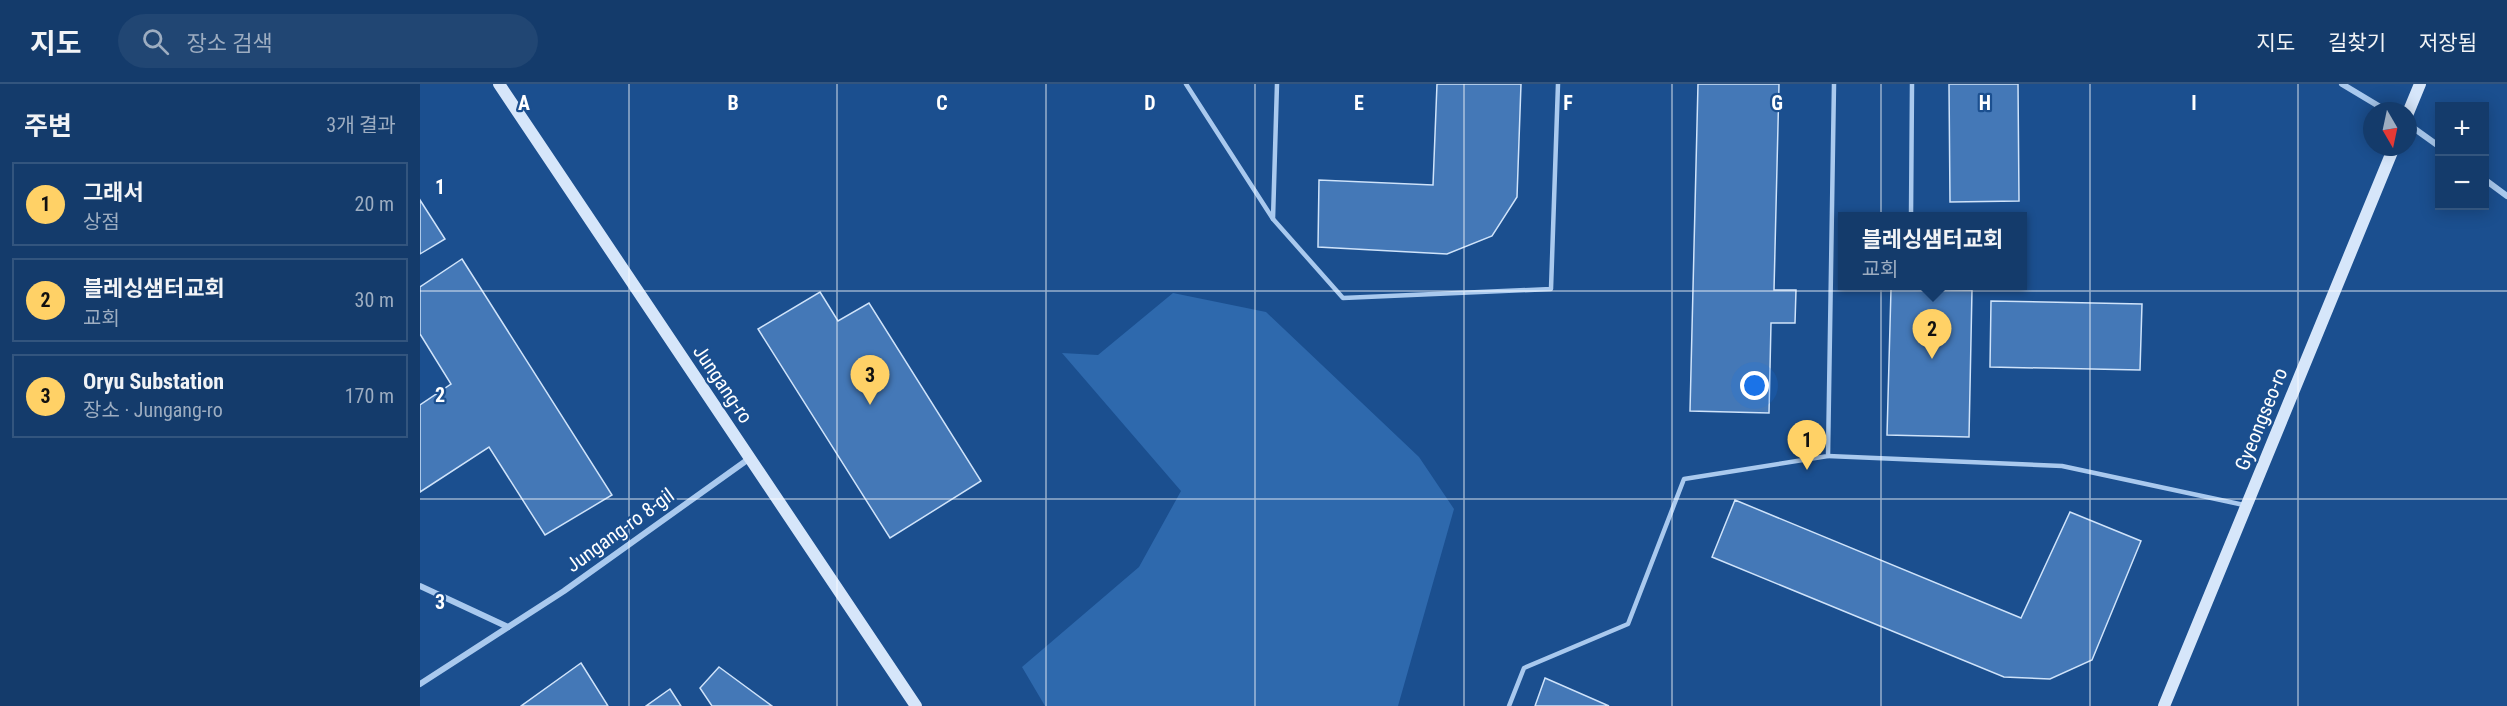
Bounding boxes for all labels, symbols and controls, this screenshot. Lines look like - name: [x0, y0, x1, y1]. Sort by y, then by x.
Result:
- search box: [118, 14, 538, 68]
- icon: search: [139, 25, 172, 58]
- text: 지도: [30, 27, 82, 60]
- text: 장소 검색: [187, 31, 273, 56]
- text: 지도: [2256, 31, 2295, 55]
- text: 길찾기: [2328, 31, 2386, 55]
- text: 저장됨: [2419, 31, 2477, 55]
- text: A: [518, 91, 530, 115]
- text: B: [727, 91, 739, 115]
- text: C: [936, 91, 948, 115]
- text: D: [1144, 91, 1156, 115]
- text: E: [1354, 91, 1364, 115]
- text: F: [1563, 91, 1573, 115]
- text: G: [1771, 91, 1783, 115]
- text: H: [1979, 91, 1991, 115]
- text: I: [2191, 91, 2197, 115]
- north arrow: [2363, 102, 2417, 156]
- map controls: [2435, 102, 2489, 210]
- button: +: [2435, 102, 2489, 156]
- text: 주변: [24, 111, 72, 141]
- text: 3개 결과: [326, 113, 396, 137]
- button: −: [2435, 156, 2489, 210]
- text: 1: [435, 175, 445, 199]
- text: 그래서: [83, 180, 144, 205]
- text: 1: [40, 192, 51, 216]
- text: 20 m: [355, 192, 394, 216]
- text: 상점: [83, 210, 120, 234]
- popup: [1838, 212, 2027, 290]
- text: 블레싱샘터교회: [1862, 227, 2003, 252]
- text: 교회: [1862, 257, 1898, 281]
- text: 블레싱샘터교회: [83, 276, 225, 301]
- text: 2: [40, 288, 51, 312]
- text: 30 m: [355, 288, 394, 312]
- text: 교회: [83, 306, 120, 330]
- pin: 2: [1912, 310, 1952, 359]
- street label: Jungang-ro: [688, 340, 758, 428]
- pin: 3: [850, 356, 890, 405]
- street label: Gyeongseo-ro: [2230, 364, 2292, 474]
- text: Oryu Substation: [83, 369, 224, 394]
- your location: [1740, 371, 1769, 400]
- text: 2: [435, 383, 445, 407]
- text: 3: [40, 384, 51, 408]
- text: 170 m: [345, 384, 394, 408]
- text: 장소 · Jungang-ro: [83, 398, 223, 422]
- pin: 1: [1788, 420, 1826, 470]
- street label: Jungang-ro 8-gil: [561, 483, 679, 577]
- text: 3: [435, 590, 445, 614]

